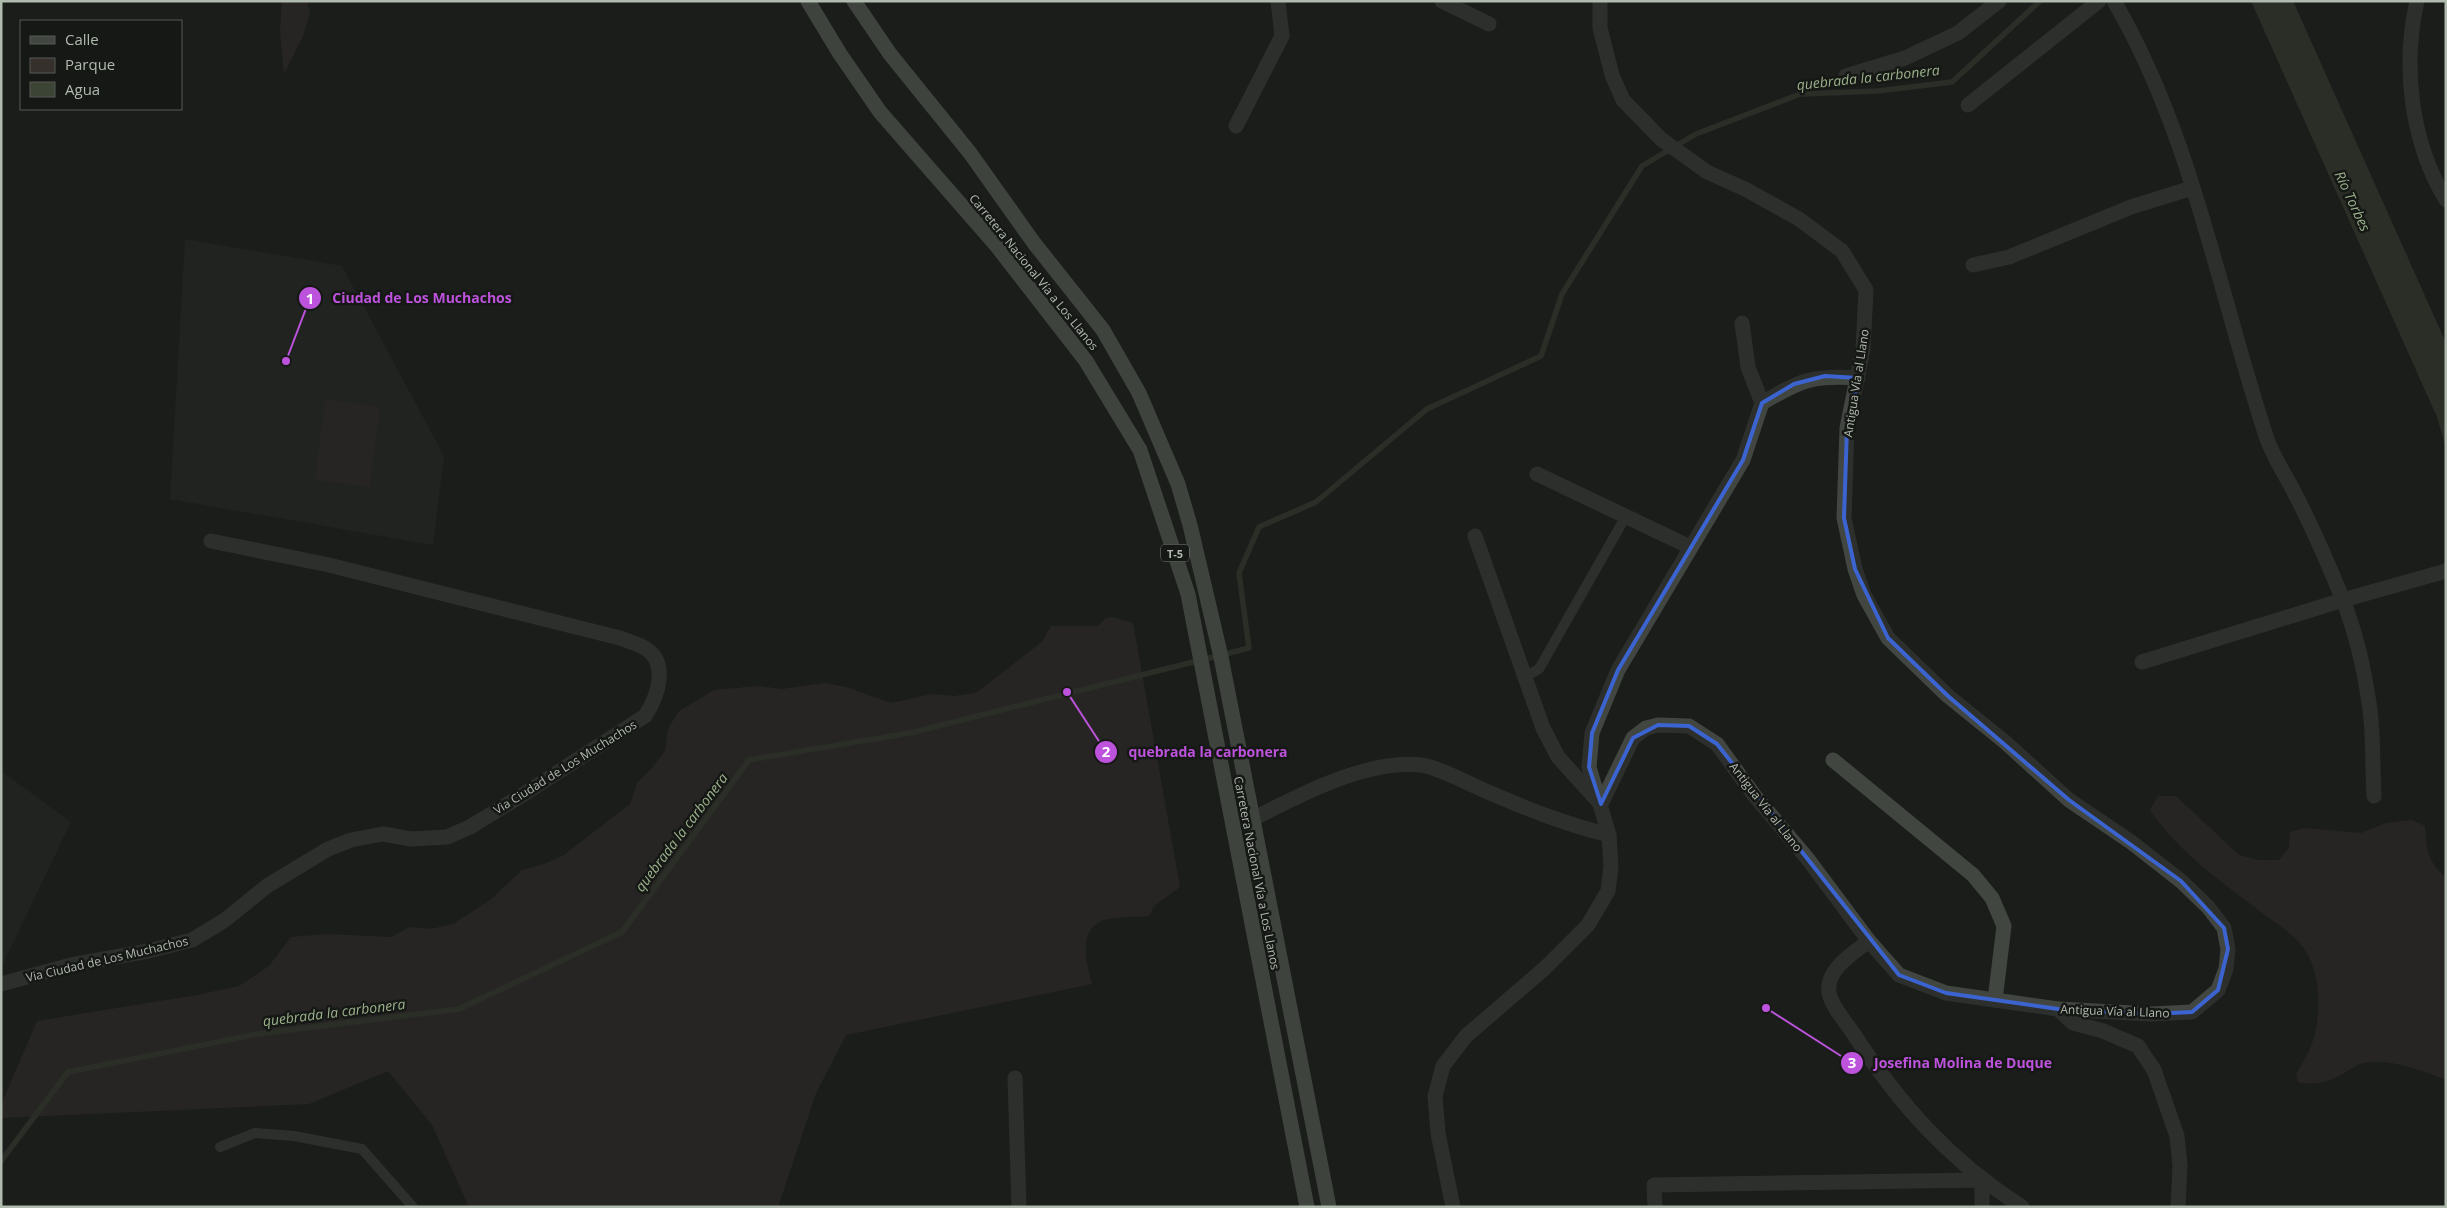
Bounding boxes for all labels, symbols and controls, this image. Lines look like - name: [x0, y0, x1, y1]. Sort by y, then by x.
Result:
- legend: [20, 20, 182, 110]
- text: Calle: [65, 29, 99, 49]
- text: Parque: [65, 54, 115, 74]
- water label: quebrada la carbonera: [1796, 60, 1940, 94]
- text: Agua: [65, 79, 100, 99]
- water label: Río Torbes: [2331, 168, 2375, 234]
- street label: Carretera Nacional Vía a Los Llanos: [966, 190, 1103, 354]
- callout: Ciudad de Los Muchachos: [298, 284, 522, 313]
- text: 1: [306, 288, 314, 308]
- text: Ciudad de Los Muchachos: [332, 288, 512, 307]
- street label: Antigua Vía al Llano: [1839, 328, 1873, 438]
- road number: T-5: [1161, 544, 1189, 562]
- street label: Via Ciudad de Los Muchachos: [490, 716, 640, 818]
- callout: quebrada la carbonera: [1094, 738, 1298, 767]
- text: 2: [1102, 741, 1111, 761]
- text: quebrada la carbonera: [1128, 742, 1288, 761]
- street label: Antigua Vía al Llano: [1726, 759, 1806, 855]
- water label: quebrada la carbonera: [630, 769, 732, 895]
- street label: Carretera Nacional Vía a Los Llanos: [1230, 775, 1284, 971]
- street label: Via Ciudad de Los Muchachos: [24, 932, 190, 986]
- water label: quebrada la carbonera: [262, 994, 407, 1030]
- street label: Antigua Vía al Llano: [2060, 1001, 2170, 1021]
- callout: Josefina Molina de Duque: [1839, 1048, 2062, 1077]
- text: 3: [1848, 1052, 1856, 1072]
- text: Josefina Molina de Duque: [1872, 1053, 2052, 1072]

